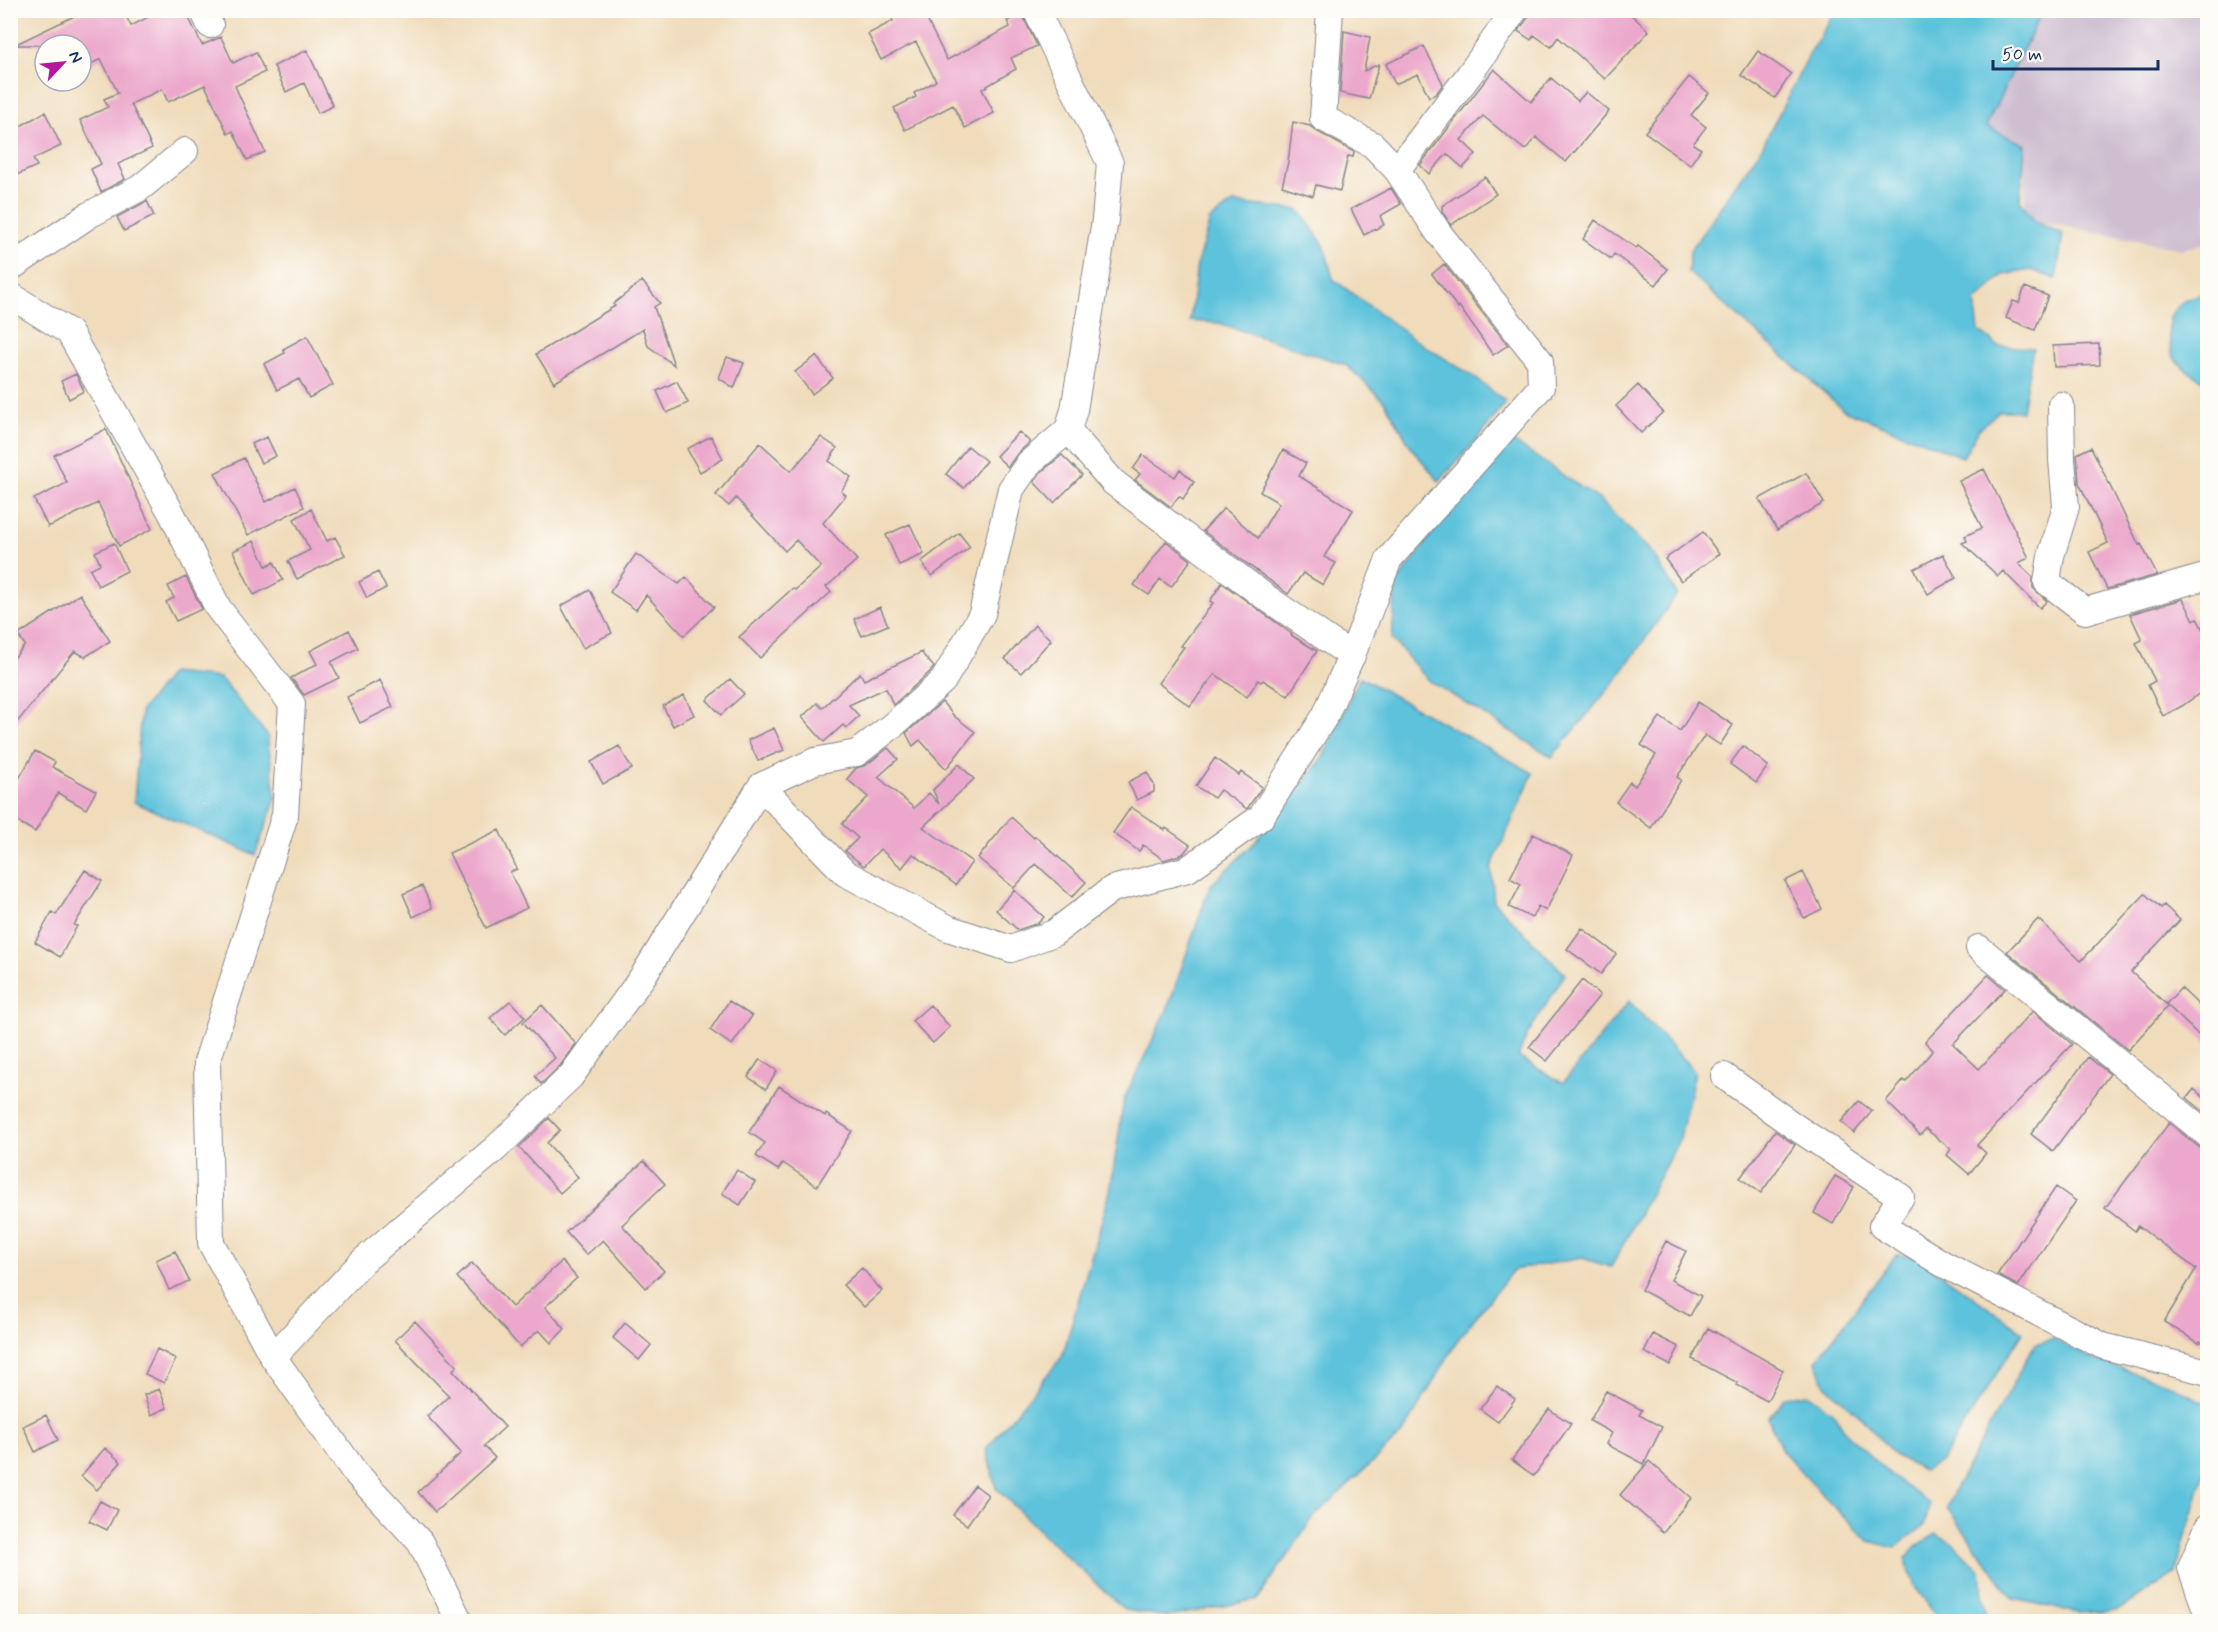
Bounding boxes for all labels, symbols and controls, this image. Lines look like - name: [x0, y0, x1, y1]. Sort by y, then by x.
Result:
- north arrow: [33, 33, 93, 93]
- scale bar: [1993, 33, 2158, 71]
- text: 50 m: [2002, 43, 2042, 67]
- text: N: [63, 48, 87, 66]

